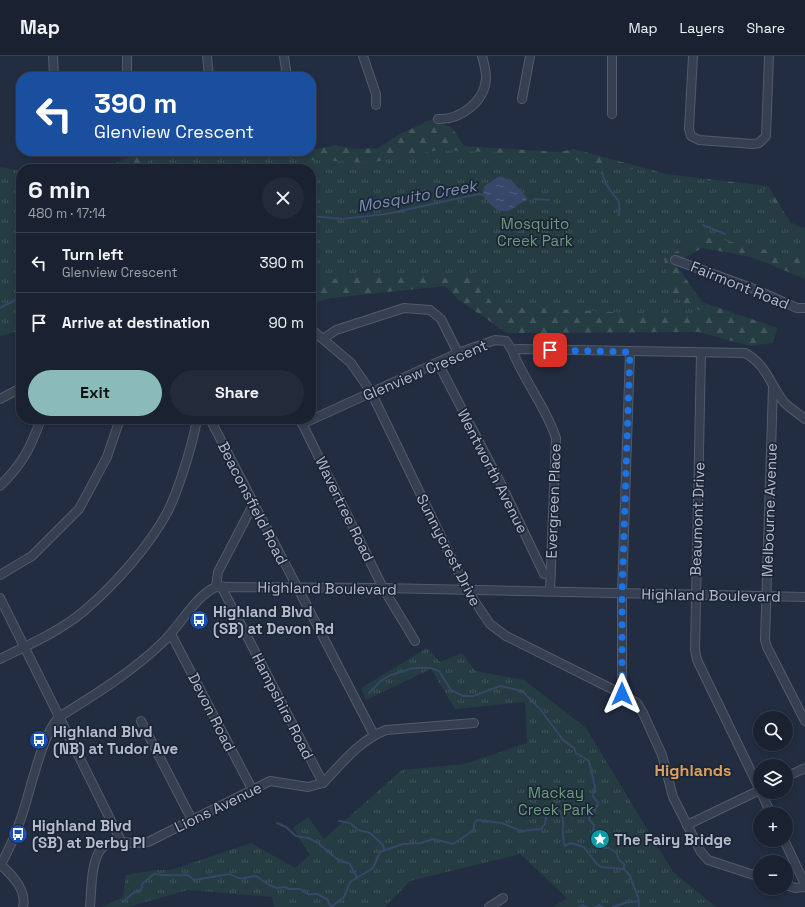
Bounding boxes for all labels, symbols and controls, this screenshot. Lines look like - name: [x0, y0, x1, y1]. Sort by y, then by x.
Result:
- text: Map: [20, 15, 60, 40]
- text: Map: [628, 19, 658, 37]
- text: Layers: [680, 19, 724, 37]
- text: Share: [746, 19, 785, 37]
- text: 390 m: [94, 85, 178, 121]
- icon: left: [28, 88, 80, 140]
- text: Glenview Crescent: [94, 120, 254, 143]
- text: 6 min: [28, 174, 91, 205]
- water label: Mosquito Creek: [356, 175, 481, 217]
- button: close: [262, 177, 304, 219]
- text: 480 m · 17:14: [28, 205, 106, 222]
- park label: Mosquito Creek Park: [497, 214, 573, 250]
- text: Turn left: [62, 245, 124, 264]
- icon: left: [28, 252, 50, 274]
- text: 390 m: [259, 253, 304, 272]
- street label: Fairmont Road: [688, 257, 792, 313]
- text: Glenview Crescent: [62, 264, 178, 281]
- icon: arrive: [28, 312, 50, 334]
- text: Arrive at destination: [62, 313, 210, 332]
- text: 90 m: [268, 313, 304, 332]
- pin: [533, 333, 567, 367]
- street label: Glenview Crescent: [360, 335, 490, 405]
- icon: arrive: [539, 339, 561, 361]
- button: Exit: [28, 370, 162, 416]
- button: Share: [170, 370, 304, 416]
- street label: Wentworth Avenue: [453, 406, 533, 537]
- street label: Beaconsfield Road: [214, 438, 292, 568]
- street label: Evergreen Place: [541, 443, 565, 559]
- street label: Melbourne Avenue: [757, 443, 781, 577]
- street label: Wavertree Road: [311, 453, 379, 565]
- street label: Beaumont Drive: [686, 461, 708, 576]
- street label: Sunnycrest Drive: [413, 491, 486, 609]
- street label: Highland Boulevard: [257, 577, 397, 599]
- street label: Highland Boulevard: [641, 584, 781, 606]
- place label: Highland Blvd (SB) at Devon Rd: [213, 602, 334, 638]
- bus stop icon: Highland Blvd (SB) at Devon Rd: [188, 609, 210, 631]
- street label: Hampshire Road: [248, 650, 318, 762]
- street label: Devon Road: [184, 670, 240, 754]
- position arrow: [601, 673, 643, 715]
- map controls: [753, 711, 793, 895]
- button: search: [753, 711, 793, 751]
- place label: Highland Blvd (NB) at Tudor Ave: [53, 722, 179, 758]
- bus stop icon: Highland Blvd (NB) at Tudor Ave: [28, 729, 50, 751]
- button: layers: [753, 759, 793, 799]
- district label: Highlands: [655, 760, 731, 781]
- street label: Lions Avenue: [171, 778, 265, 836]
- park label: Mackay Creek Park: [518, 783, 594, 819]
- button: +: [753, 807, 793, 847]
- place label: Highland Blvd (SB) at Derby Pl: [32, 816, 146, 852]
- bus stop icon: Highland Blvd (SB) at Derby Pl: [7, 823, 29, 845]
- place icon: The Fairy Bridge: [589, 828, 611, 850]
- place label: The Fairy Bridge: [614, 830, 732, 849]
- button: −: [753, 855, 793, 895]

